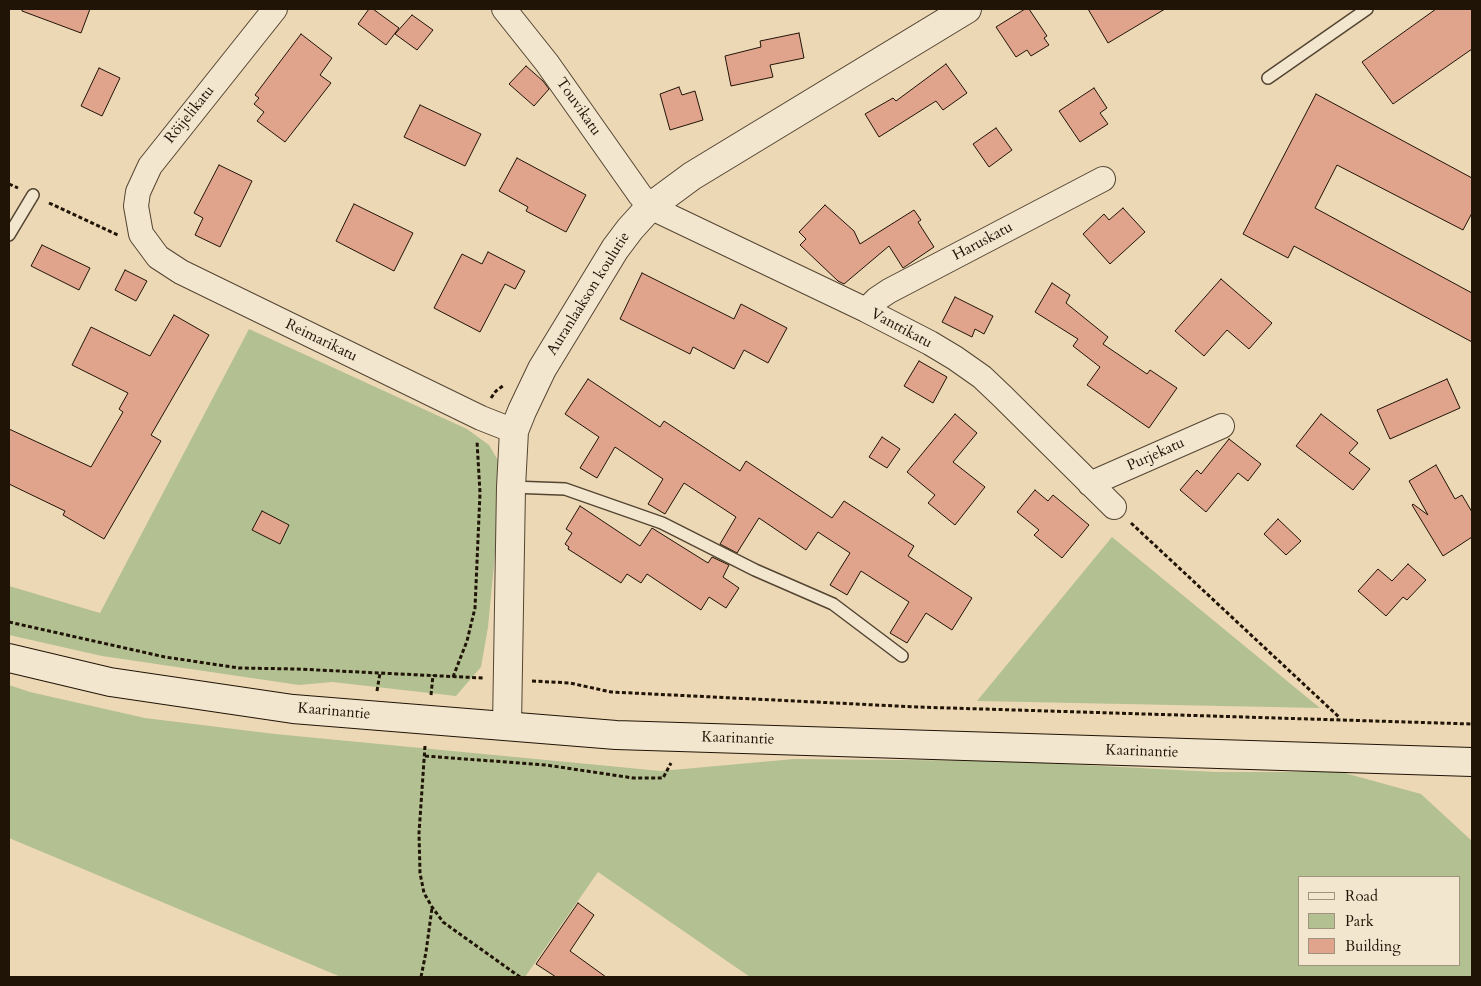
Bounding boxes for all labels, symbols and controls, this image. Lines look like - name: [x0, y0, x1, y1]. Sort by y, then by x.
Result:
- street label: Touvikatu: [552, 75, 604, 139]
- street label: Röijelikatu: [161, 82, 219, 148]
- street label: Haruskatu: [950, 219, 1016, 265]
- street label: Auranlaakson koulutie: [544, 229, 634, 359]
- street label: Vanttikatu: [867, 305, 935, 353]
- street label: Reimarikatu: [282, 316, 360, 366]
- street label: Purjekatu: [1124, 434, 1188, 476]
- street label: Kaarinantie: [297, 700, 371, 724]
- street label: Kaarinantie: [701, 729, 775, 749]
- street label: Kaarinantie: [1105, 742, 1179, 762]
- legend: [1298, 876, 1461, 966]
- text: Road: [1345, 886, 1378, 906]
- text: Park: [1345, 911, 1374, 931]
- text: Building: [1345, 936, 1401, 956]

